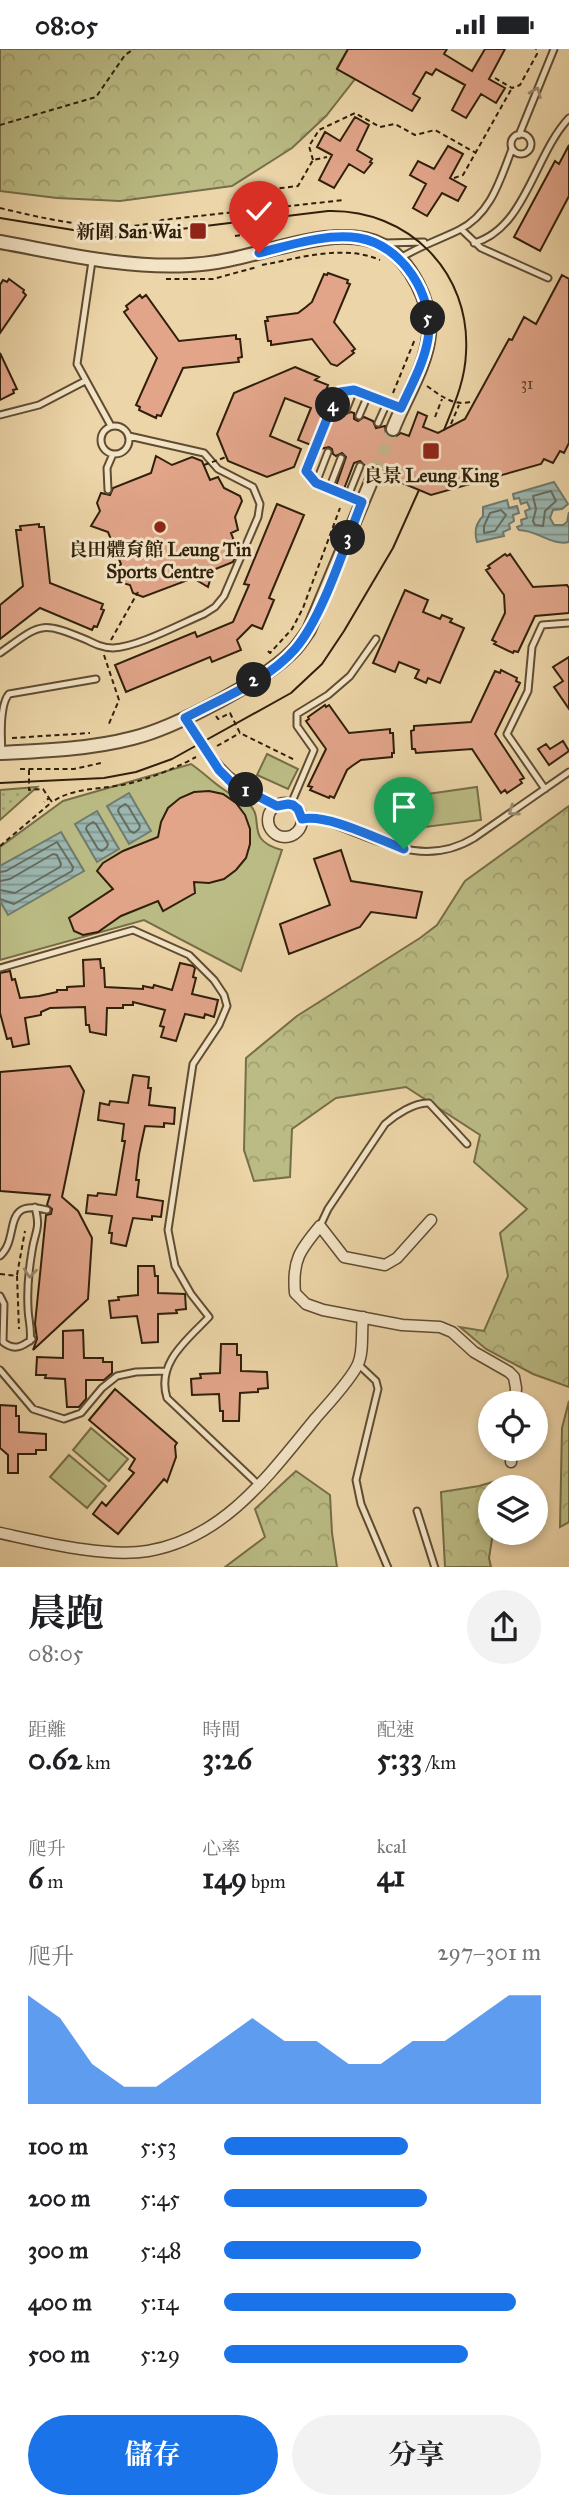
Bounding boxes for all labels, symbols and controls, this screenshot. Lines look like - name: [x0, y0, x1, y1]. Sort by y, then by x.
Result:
- text: 08:05: [35, 9, 98, 41]
- one-way arrow: [528, 87, 542, 99]
- pin: [229, 181, 289, 253]
- icon: check: [240, 192, 278, 230]
- place label: 新圍 San Wai: [76, 220, 183, 243]
- marker: 新圍 San Wai: [188, 221, 208, 241]
- pin: 5: [410, 301, 446, 335]
- text: 5: [423, 306, 432, 329]
- house number: 31: [521, 374, 533, 393]
- pin: 4: [316, 387, 350, 423]
- text: 4: [327, 393, 338, 416]
- marker: 良景 Leung King: [421, 441, 441, 461]
- place label: 良景 Leung King: [363, 464, 500, 488]
- marker: 良田體育館 Leung Tin Sports Centre: [152, 519, 168, 535]
- pin: 3: [330, 521, 366, 555]
- text: 3: [344, 526, 351, 549]
- place label: 良田體育館 Leung Tin Sports Centre: [69, 538, 252, 584]
- pin: 2: [236, 663, 272, 697]
- text: 2: [249, 668, 258, 691]
- pin: 1: [229, 773, 264, 807]
- pin: [374, 777, 434, 849]
- text: 1: [242, 778, 249, 801]
- icon: arrive: [385, 788, 423, 826]
- one-way arrow: [508, 803, 521, 815]
- one-way arrow: [22, 1268, 37, 1279]
- map controls: [478, 1391, 548, 1545]
- button: locate: [478, 1391, 548, 1461]
- button: layers: [478, 1475, 548, 1545]
- text: 晨跑: [28, 1590, 104, 1636]
- button: share: [467, 1590, 541, 1664]
- text: 08:05: [28, 1639, 84, 1667]
- text: 距離: [28, 1718, 66, 1741]
- text: 時間: [202, 1718, 240, 1741]
- text: 配速: [377, 1718, 415, 1741]
- text: 0.62: [28, 1741, 82, 1777]
- text: 3:26: [202, 1741, 252, 1777]
- text: 5:33: [377, 1741, 422, 1777]
- text: km: [82, 1751, 111, 1774]
- text: /km: [422, 1751, 456, 1774]
- text: kcal: [377, 1835, 407, 1858]
- text: 爬升: [28, 1837, 66, 1860]
- text: 心率: [202, 1837, 240, 1860]
- text: 41: [377, 1858, 405, 1894]
- text: 6: [28, 1860, 43, 1896]
- text: 149: [202, 1860, 247, 1896]
- text: m: [43, 1870, 63, 1893]
- text: bpm: [247, 1870, 286, 1893]
- text: 297–301 m: [437, 1938, 541, 1966]
- text: 爬升: [28, 1942, 74, 1970]
- text: 100 m: [28, 2132, 88, 2160]
- text: 5:53: [140, 2132, 176, 2160]
- text: 200 m: [28, 2184, 90, 2212]
- text: 5:45: [140, 2184, 180, 2212]
- text: 300 m: [28, 2236, 88, 2264]
- text: 5:48: [140, 2236, 182, 2264]
- text: 400 m: [28, 2288, 92, 2316]
- text: 5:14: [140, 2288, 178, 2316]
- text: 500 m: [28, 2340, 90, 2368]
- text: 5:29: [140, 2340, 180, 2368]
- button: 儲存: [28, 2415, 278, 2495]
- button: 分享: [292, 2415, 541, 2495]

